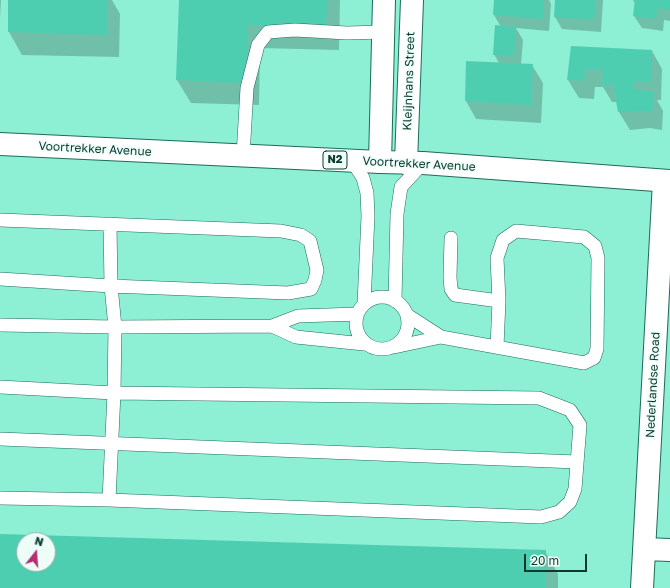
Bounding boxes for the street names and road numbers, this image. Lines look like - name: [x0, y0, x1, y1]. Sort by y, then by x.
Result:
- street label: Kleijnhans Street: [400, 31, 418, 131]
- street label: Voortrekker Avenue: [38, 139, 152, 159]
- road number: N2: [323, 151, 347, 169]
- street label: Voortrekker Avenue: [362, 154, 476, 174]
- street label: Nederlandse Road: [643, 332, 663, 438]

